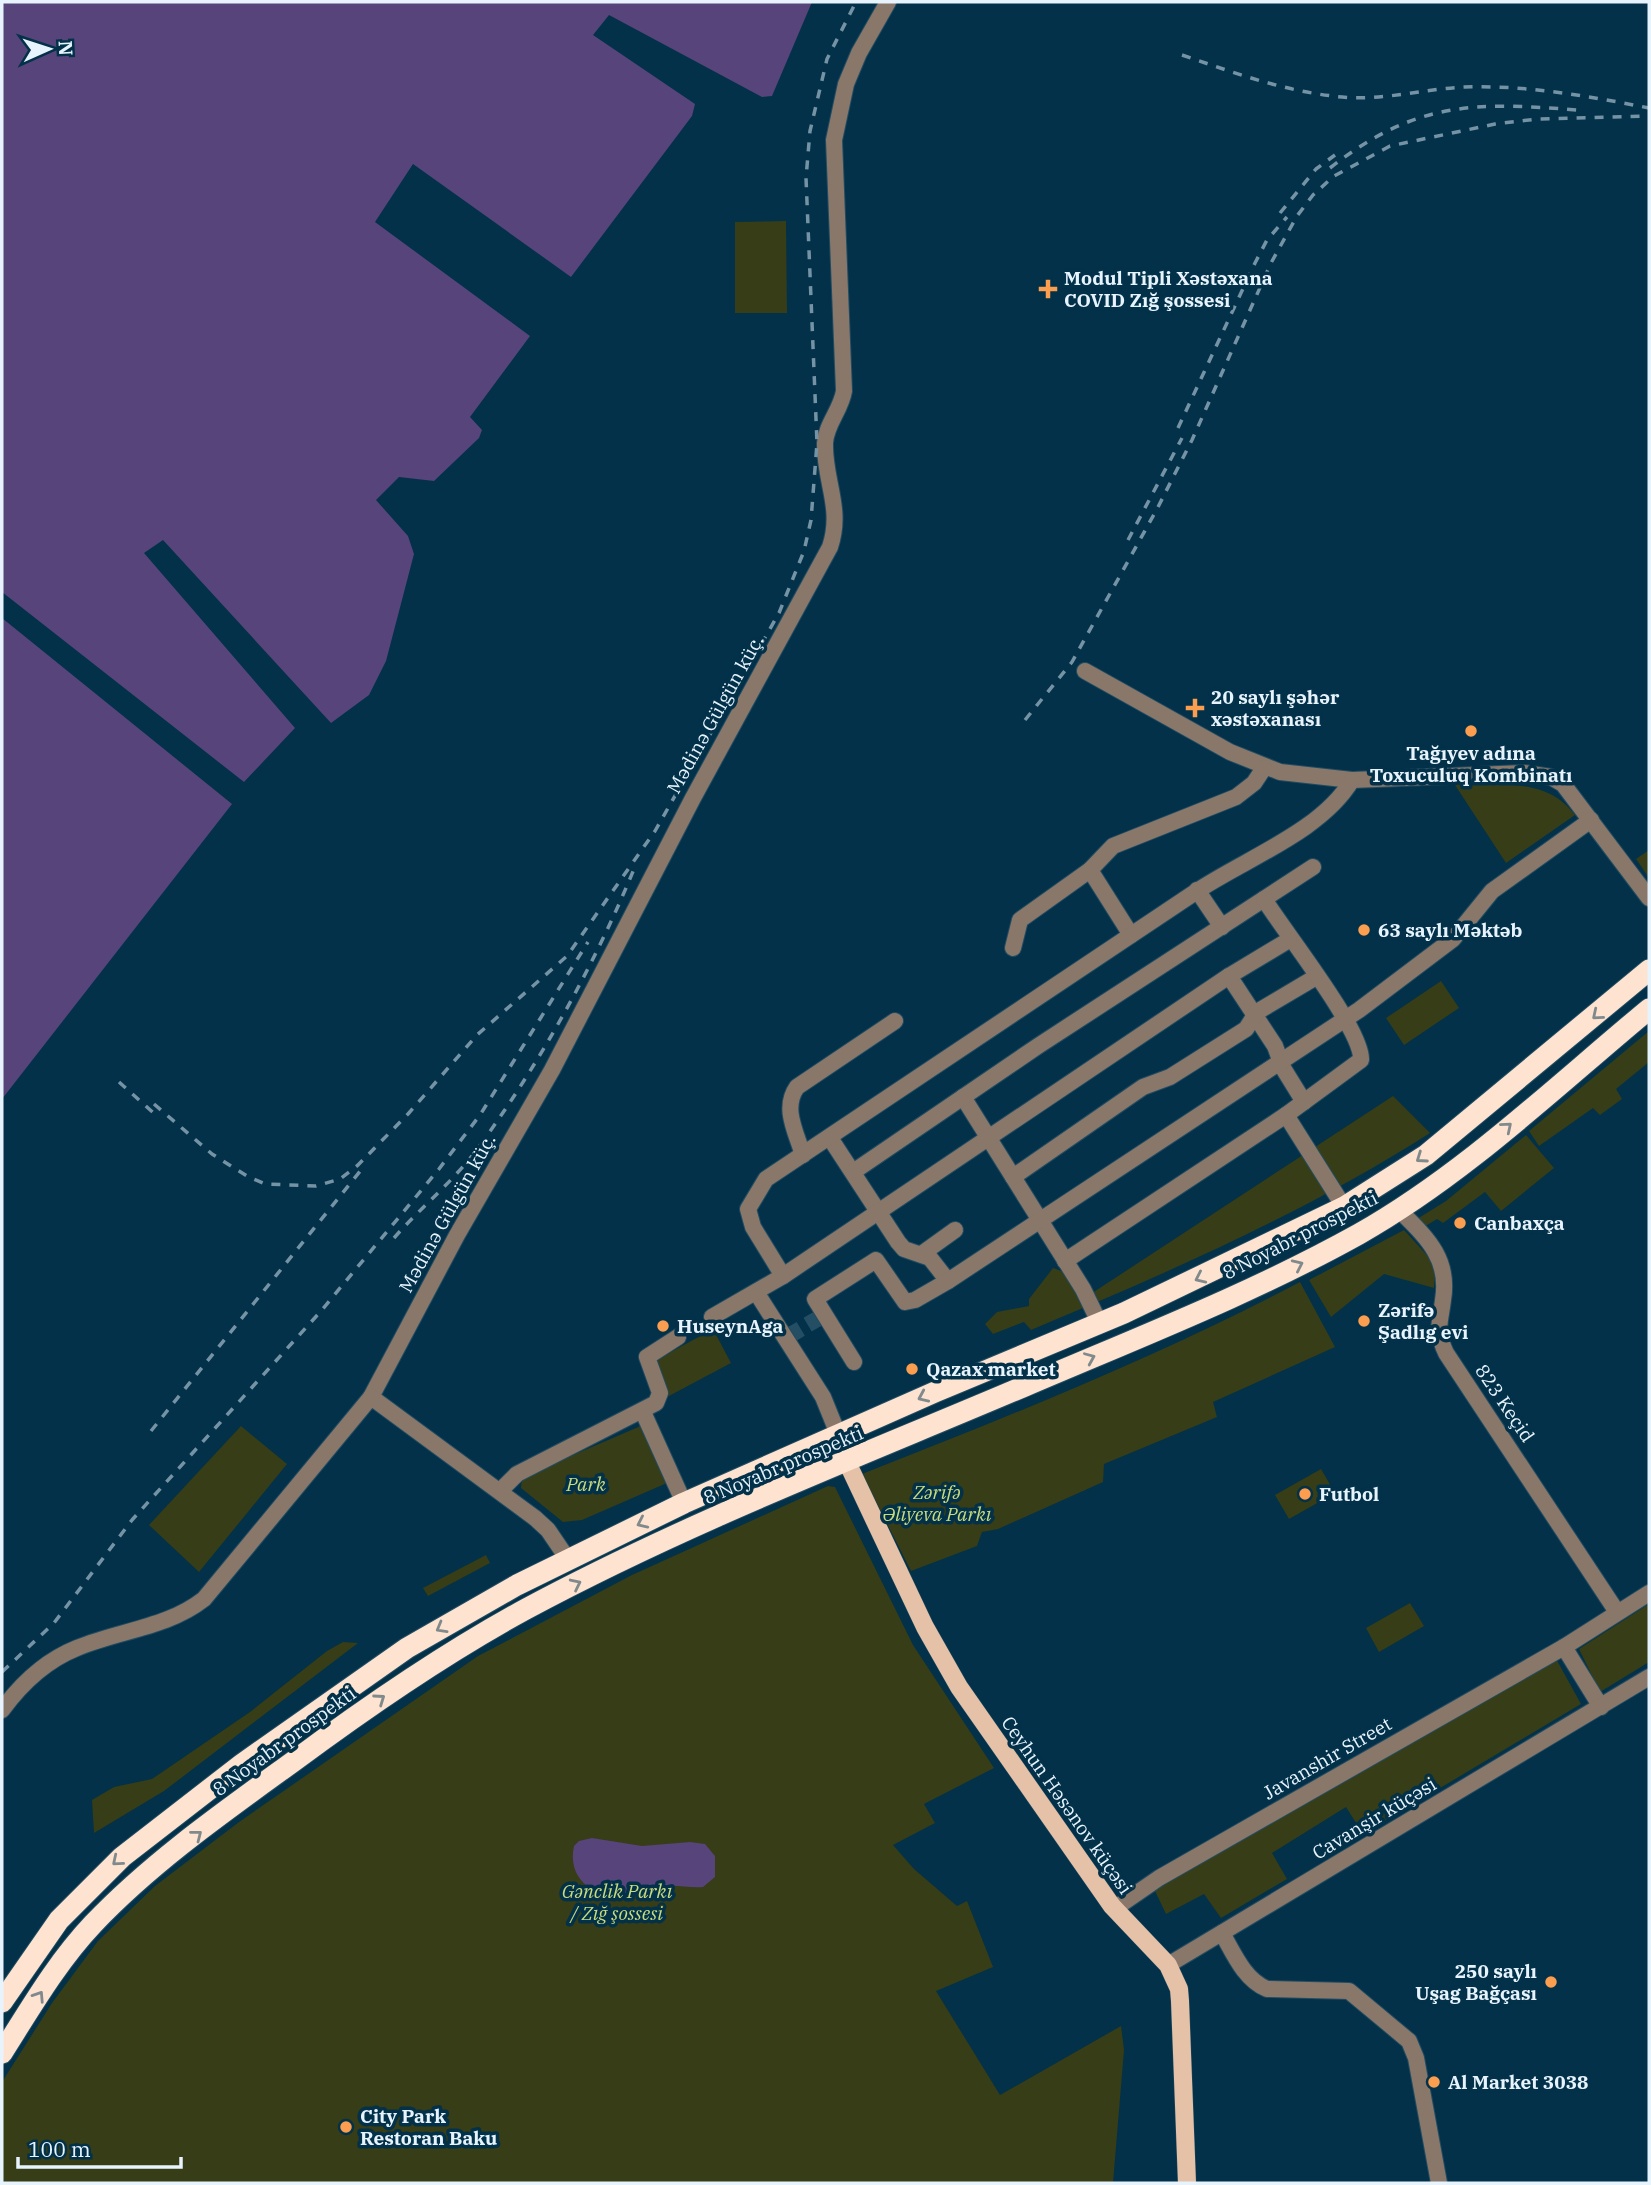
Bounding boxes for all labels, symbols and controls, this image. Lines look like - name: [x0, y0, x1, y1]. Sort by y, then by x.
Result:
- north arrow: [14, 14, 84, 84]
- text: N: [54, 40, 78, 56]
- place label: Modul Tipli Xəstəxana COVID Zığ şossesi: [1064, 266, 1273, 312]
- marker: Modul Tipli Xəstəxana COVID Zığ şossesi: [1038, 279, 1058, 299]
- street label: Mədinə Gülgün küç.: [661, 630, 769, 798]
- place label: 20 saylı şəhər xəstəxanası: [1211, 685, 1340, 731]
- marker: 20 saylı şəhər xəstəxanası: [1185, 698, 1205, 718]
- marker: Tağıyev adına Toxuculuq Kombinatı: [1463, 723, 1479, 739]
- place label: Tağıyev adına Toxuculuq Kombinatı: [1370, 741, 1572, 787]
- place label: 63 saylı Məktəb: [1378, 918, 1523, 942]
- marker: 63 saylı Məktəb: [1356, 922, 1372, 938]
- one-way arrow: [1593, 1006, 1605, 1019]
- one-way arrow: [1499, 1123, 1512, 1135]
- street label: Mədinə Gülgün küç.: [393, 1129, 501, 1297]
- one-way arrow: [1416, 1150, 1429, 1162]
- street label: 8 Noyabr prospekti: [1218, 1185, 1382, 1285]
- place label: Canbaxça: [1474, 1211, 1565, 1235]
- marker: Canbaxça: [1452, 1215, 1468, 1231]
- one-way arrow: [1290, 1259, 1303, 1273]
- one-way arrow: [1195, 1270, 1207, 1284]
- place label: Zərifə Şadlıg evi: [1378, 1298, 1468, 1344]
- marker: Zərifə Şadlıg evi: [1356, 1313, 1372, 1329]
- place label: HuseynAga: [677, 1314, 784, 1338]
- marker: HuseynAga: [655, 1318, 671, 1334]
- one-way arrow: [1083, 1352, 1095, 1366]
- place label: Qazax market: [926, 1357, 1056, 1381]
- street label: 823 Keçid: [1470, 1359, 1540, 1447]
- marker: Qazax market: [904, 1361, 920, 1377]
- one-way arrow: [918, 1389, 931, 1403]
- street label: 8 Noyabr prospekti: [700, 1421, 866, 1509]
- park label: Park: [565, 1472, 607, 1496]
- park label: Zərifə Əliyeva Parkı: [883, 1480, 992, 1526]
- place label: Futbol: [1319, 1482, 1379, 1506]
- marker: Futbol: [1297, 1486, 1313, 1502]
- one-way arrow: [637, 1515, 649, 1529]
- one-way arrow: [569, 1579, 581, 1593]
- one-way arrow: [435, 1620, 448, 1633]
- street label: 8 Noyabr prospekti: [208, 1681, 360, 1801]
- one-way arrow: [372, 1695, 385, 1707]
- street label: Ceyhun Həsənov küçəsi: [996, 1711, 1138, 1899]
- street label: Javanshir Street: [1258, 1711, 1396, 1805]
- street label: Cavanşir küçəsi: [1308, 1772, 1440, 1864]
- one-way arrow: [189, 1830, 202, 1843]
- one-way arrow: [113, 1853, 126, 1865]
- park label: Gənclik Parkı / Zığ şossesi: [562, 1879, 673, 1925]
- place label: 250 saylı Uşag Bağçası: [1415, 1959, 1537, 2005]
- marker: 250 saylı Uşag Bağçası: [1543, 1974, 1559, 1990]
- one-way arrow: [30, 1990, 43, 2003]
- place label: Al Market 3038: [1448, 2070, 1588, 2094]
- marker: Al Market 3038: [1426, 2074, 1442, 2090]
- place label: City Park Restoran Baku: [360, 2104, 497, 2150]
- marker: City Park Restoran Baku: [338, 2119, 354, 2135]
- scale bar: [18, 2126, 180, 2170]
- text: 100 m: [28, 2135, 91, 2163]

